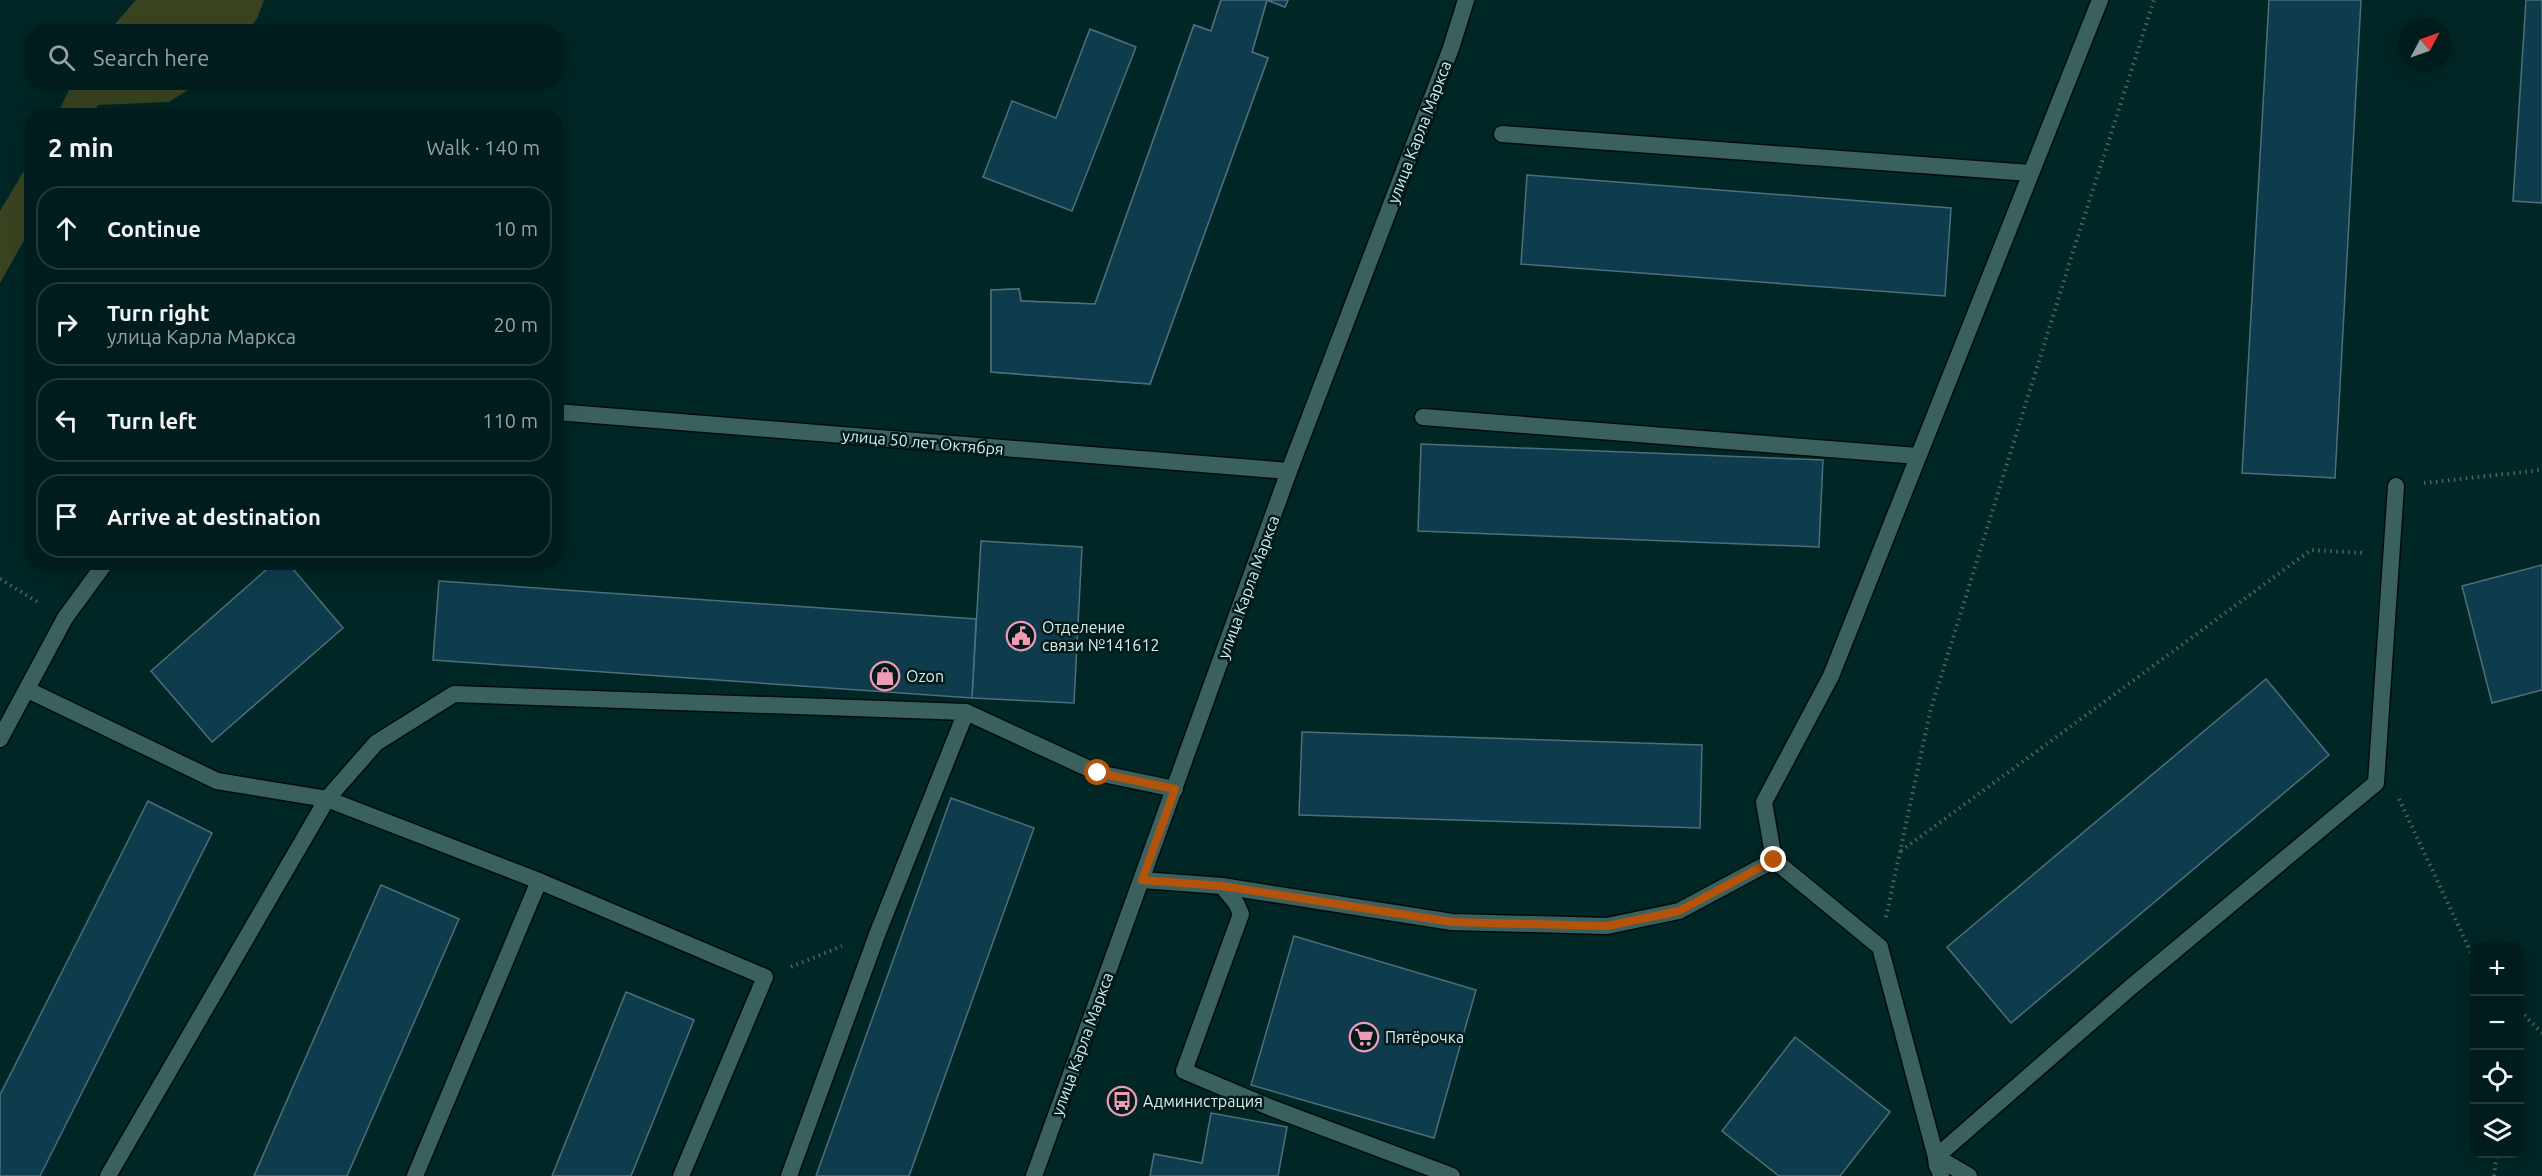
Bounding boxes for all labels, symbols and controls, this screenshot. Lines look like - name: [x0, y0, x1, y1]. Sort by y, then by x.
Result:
- north arrow: [2398, 18, 2452, 72]
- search box: [24, 24, 564, 90]
- icon: search: [45, 41, 78, 74]
- text: Search here: [93, 45, 209, 70]
- street label: улица Карла Маркса: [1384, 58, 1454, 206]
- text: 2 min: [48, 133, 114, 162]
- text: Walk · 140 m: [427, 136, 540, 159]
- icon: ahead: [50, 212, 83, 245]
- text: Continue: [107, 216, 201, 241]
- text: 10 m: [494, 217, 538, 240]
- text: Turn right: [107, 300, 209, 325]
- icon: right: [50, 308, 83, 341]
- text: 20 m: [494, 313, 538, 336]
- text: улица Карла Маркса: [107, 325, 296, 348]
- icon: left: [50, 404, 83, 437]
- text: Turn left: [107, 408, 197, 433]
- text: 110 m: [482, 409, 538, 432]
- street label: улица 50 лет Октября: [842, 426, 1004, 458]
- icon: arrive: [50, 500, 83, 533]
- text: Arrive at destination: [107, 504, 321, 529]
- street label: улица Карла Маркса: [1214, 513, 1282, 661]
- place label: Отделение связи №141612: [1042, 618, 1159, 654]
- public building icon: Отделение связи №141612: [1005, 620, 1037, 652]
- shop icon: Ozon: [869, 660, 901, 692]
- place label: Ozon: [906, 667, 944, 685]
- route start: [1084, 759, 1110, 785]
- route end: [1760, 846, 1786, 872]
- map controls: [2470, 942, 2524, 1158]
- button: +: [2470, 942, 2524, 996]
- street label: улица Карла Маркса: [1048, 970, 1116, 1118]
- button: −: [2470, 996, 2524, 1050]
- supermarket icon: Пятёрочка: [1348, 1021, 1380, 1053]
- place label: Пятёрочка: [1385, 1028, 1464, 1046]
- button: locate: [2470, 1050, 2524, 1104]
- bus stop icon: Администрация: [1106, 1085, 1138, 1117]
- place label: Администрация: [1143, 1092, 1263, 1110]
- button: layers: [2470, 1104, 2524, 1158]

